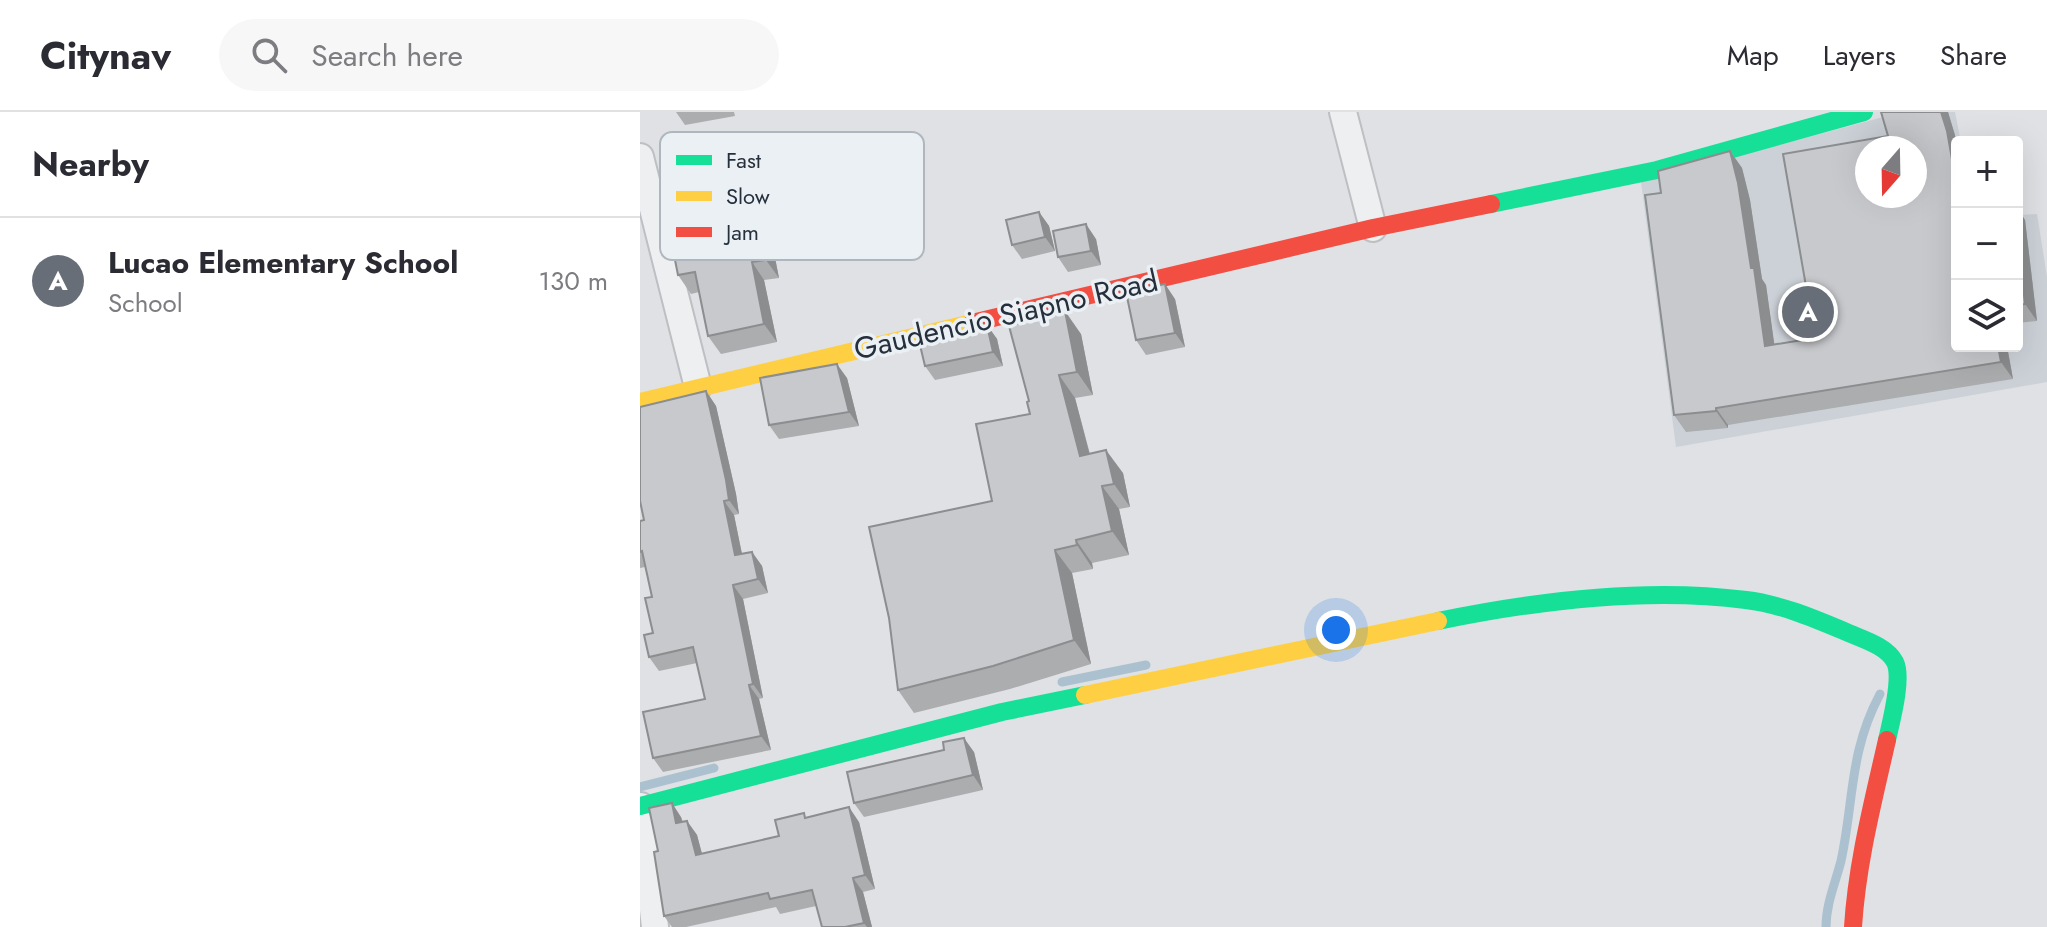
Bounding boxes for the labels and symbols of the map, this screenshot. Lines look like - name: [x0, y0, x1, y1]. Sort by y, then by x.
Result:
- legend: [660, 132, 924, 260]
- north arrow: [1855, 136, 1927, 208]
- text: Fast: [726, 144, 762, 176]
- text: Slow: [726, 180, 770, 212]
- text: Jam: [723, 216, 759, 248]
- street label: Gaudencio Siapno Road: [850, 259, 1162, 370]
- pin: A: [1782, 282, 1834, 342]
- your location: [1316, 610, 1356, 650]

